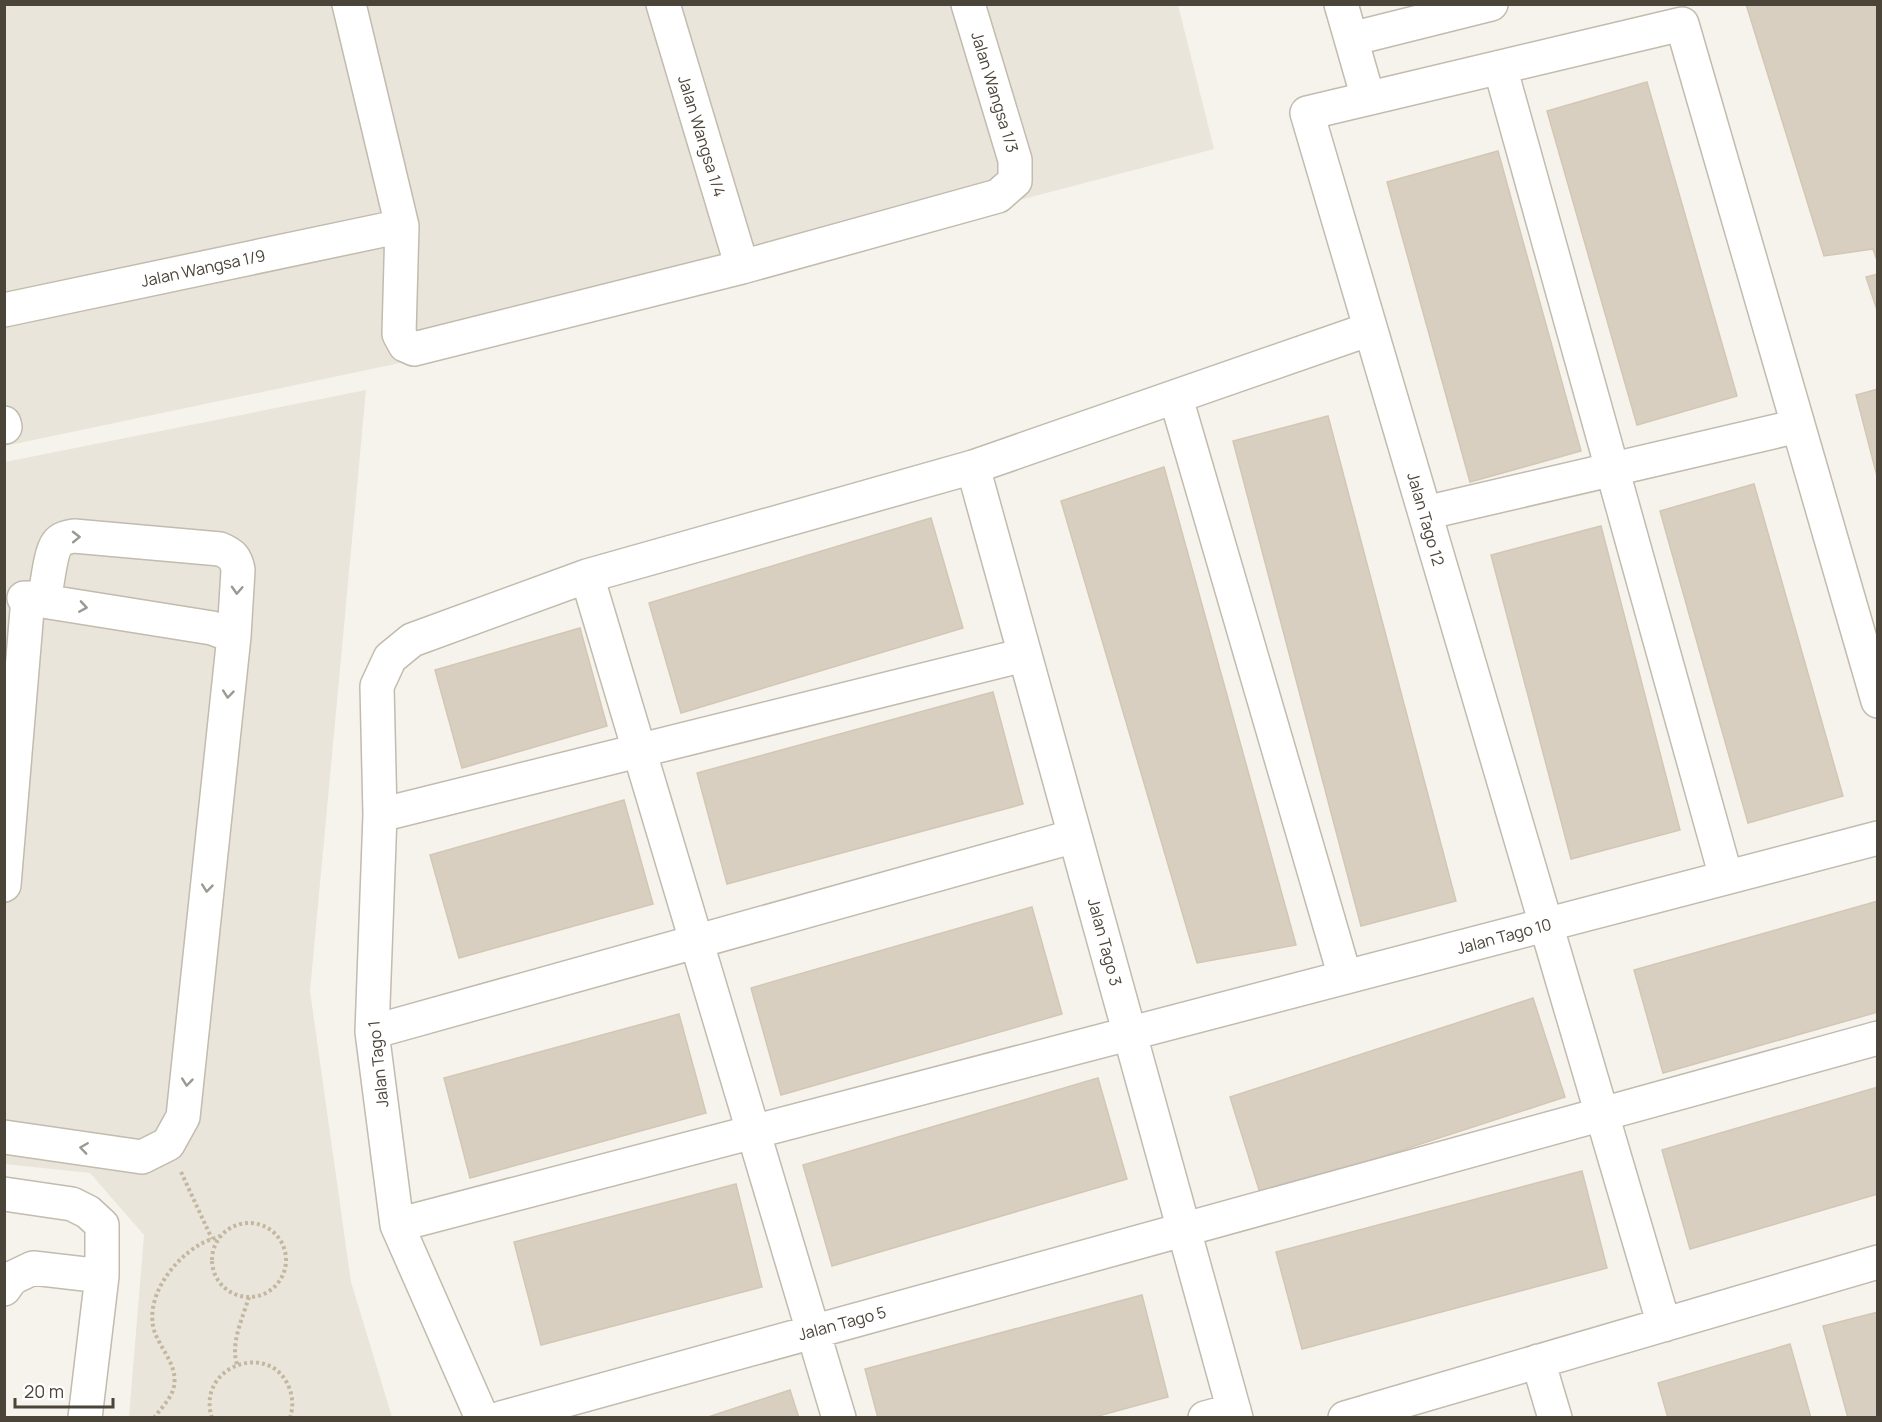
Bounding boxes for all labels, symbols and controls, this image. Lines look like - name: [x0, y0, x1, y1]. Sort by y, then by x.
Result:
- street label: Jalan Wangsa 1/3: [966, 29, 1024, 155]
- street label: Jalan Wangsa 1/4: [673, 72, 731, 200]
- street label: Jalan Wangsa 1/9: [139, 244, 267, 292]
- street label: Jalan Tago 12: [1402, 470, 1450, 568]
- one-way arrow: [71, 531, 80, 544]
- one-way arrow: [231, 586, 244, 595]
- one-way arrow: [78, 600, 88, 613]
- one-way arrow: [222, 689, 235, 698]
- one-way arrow: [201, 883, 214, 892]
- street label: Jalan Tago 3: [1083, 896, 1127, 988]
- street label: Jalan Tago 10: [1454, 913, 1554, 959]
- street label: Jalan Tago 1: [362, 1019, 394, 1109]
- one-way arrow: [181, 1077, 194, 1086]
- one-way arrow: [79, 1143, 89, 1155]
- street label: Jalan Tago 5: [796, 1301, 888, 1345]
- scale bar: [15, 1371, 112, 1409]
- text: 20 m: [24, 1379, 64, 1403]

